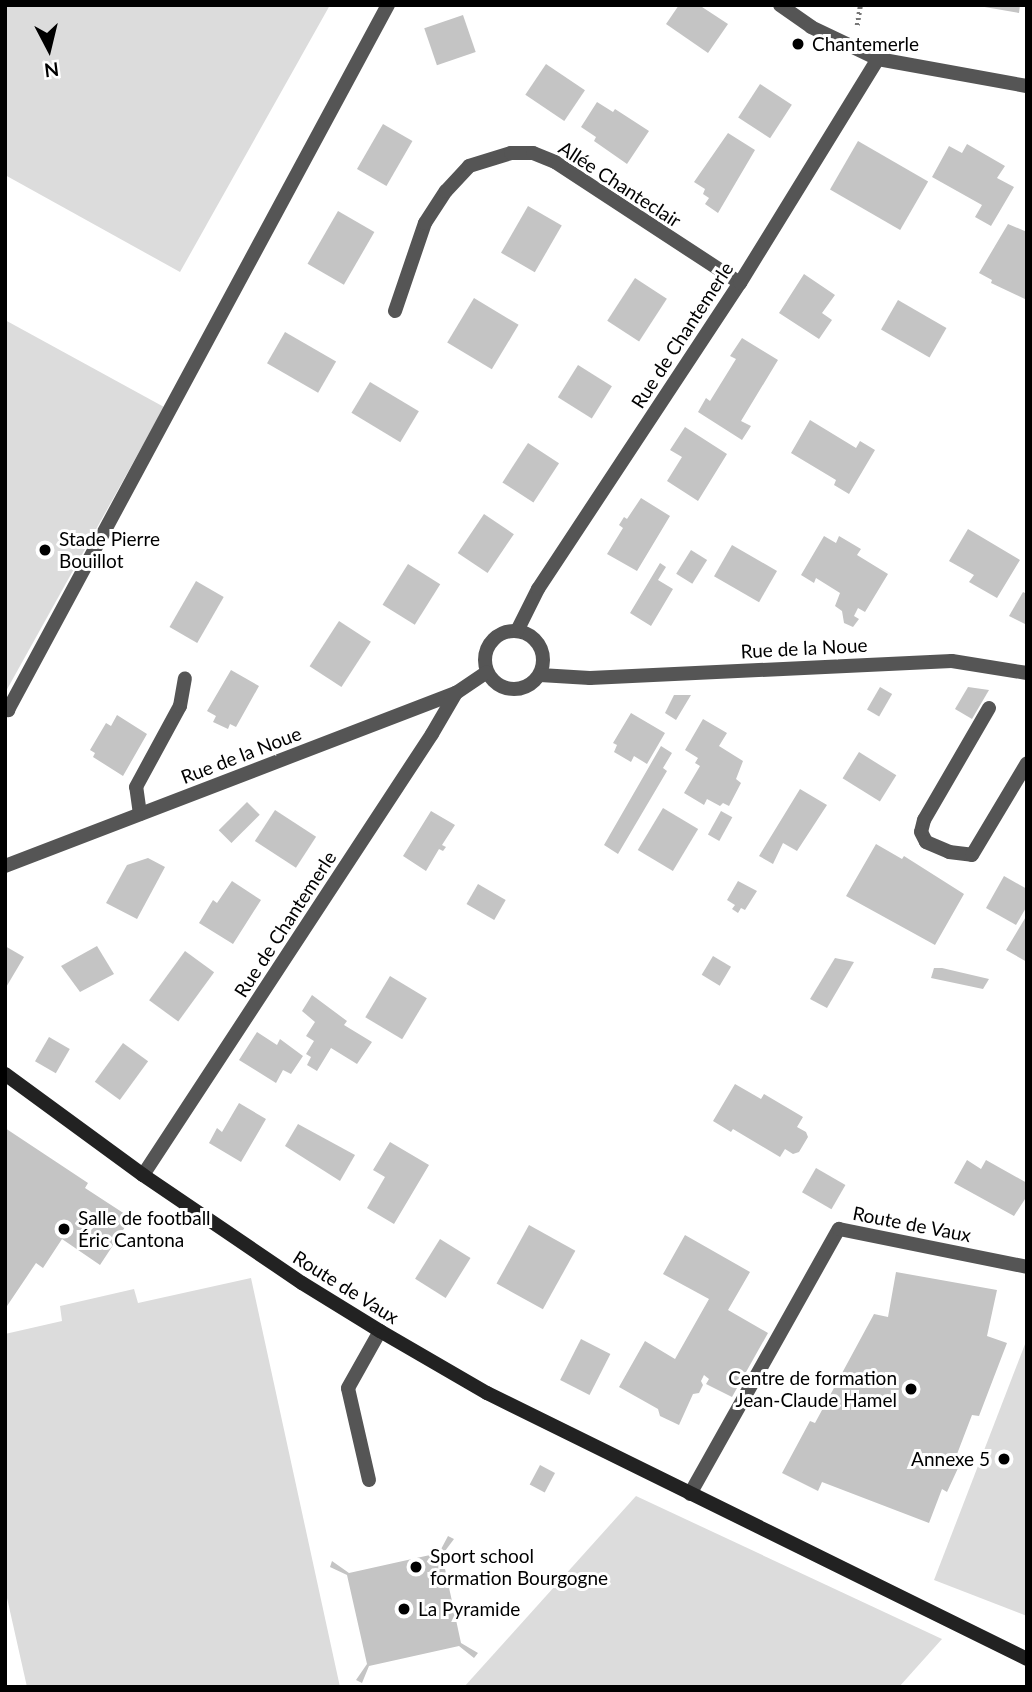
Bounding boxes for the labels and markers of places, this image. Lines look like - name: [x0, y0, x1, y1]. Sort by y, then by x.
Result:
- place label: Chantemerle: [812, 33, 919, 55]
- marker: Chantemerle: [790, 36, 806, 52]
- place label: Stade Pierre Bouillot: [59, 528, 160, 572]
- marker: Stade Pierre Bouillot: [37, 542, 53, 558]
- place label: Salle de football Éric Cantona: [78, 1207, 211, 1251]
- marker: Salle de football Éric Cantona: [56, 1221, 72, 1237]
- place label: Centre de formation Jean-Claude Hamel: [728, 1367, 897, 1411]
- marker: Centre de formation Jean-Claude Hamel: [903, 1381, 919, 1397]
- place label: Annexe 5: [911, 1448, 990, 1470]
- marker: Annexe 5: [996, 1451, 1012, 1467]
- place label: Sport school formation Bourgogne: [430, 1545, 608, 1589]
- marker: Sport school formation Bourgogne: [408, 1559, 424, 1575]
- place label: La Pyramide: [418, 1598, 520, 1620]
- marker: La Pyramide: [396, 1601, 412, 1617]

